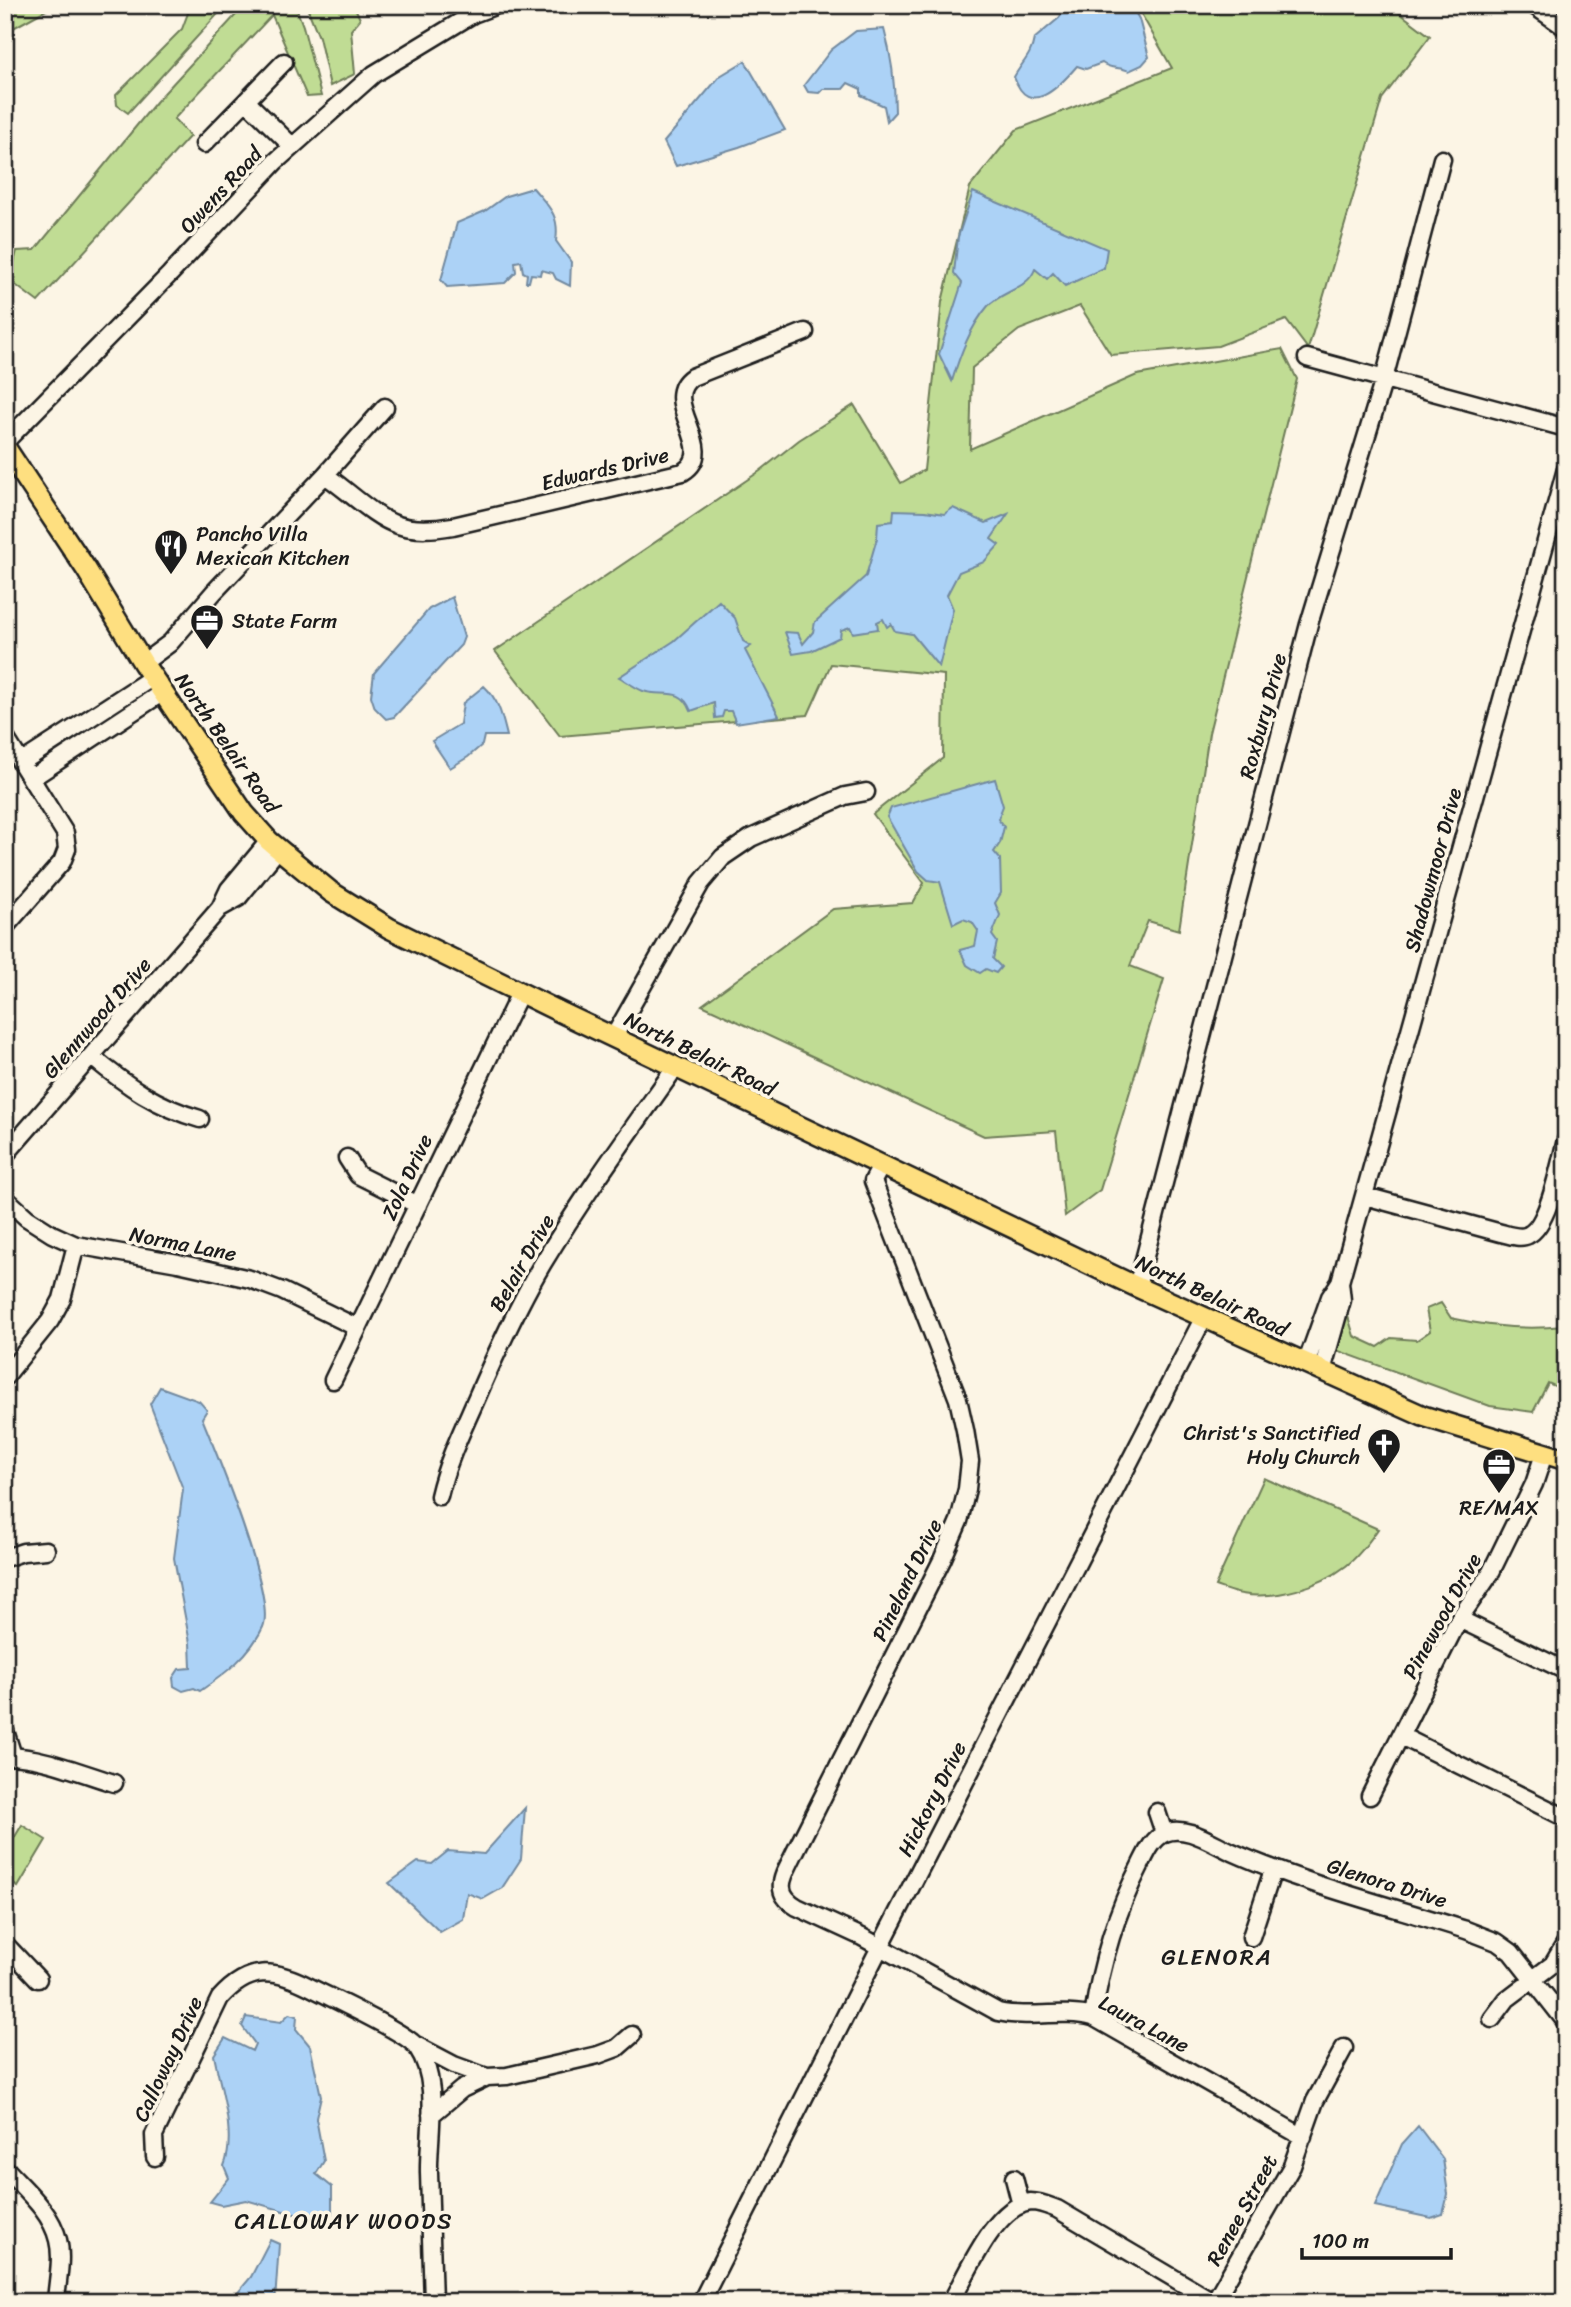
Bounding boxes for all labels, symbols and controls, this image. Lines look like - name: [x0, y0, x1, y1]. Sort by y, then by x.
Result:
- street label: Owens Road: [170, 136, 273, 243]
- street label: Edwards Drive: [537, 436, 673, 502]
- place label: Pancho Villa Mexican Kitchen: [196, 515, 350, 577]
- restaurant icon: Pancho Villa Mexican Kitchen: [152, 527, 190, 576]
- office icon: State Farm: [188, 602, 226, 651]
- place label: State Farm: [232, 602, 337, 640]
- street label: Roxbury Drive: [1228, 649, 1298, 783]
- street label: North Belair Road: [164, 664, 291, 823]
- street label: Shadowmoor Drive: [1393, 783, 1473, 957]
- street label: Glennwood Drive: [33, 948, 161, 1088]
- street label: North Belair Road: [617, 1001, 784, 1108]
- street label: Zola Drive: [370, 1127, 444, 1227]
- street label: Belair Drive: [479, 1207, 566, 1319]
- street label: Norma Lane: [126, 1215, 240, 1273]
- street label: North Belair Road: [1129, 1244, 1297, 1349]
- place label: Christ's Sanctified Holy Church: [1183, 1414, 1362, 1476]
- church icon: Christ's Sanctified Holy Church: [1365, 1426, 1403, 1475]
- office icon: RE/MAX: [1480, 1446, 1518, 1495]
- place label: RE/MAX: [1459, 1489, 1539, 1527]
- street label: Pineland Drive: [861, 1512, 953, 1648]
- street label: Pinewood Drive: [1392, 1546, 1492, 1686]
- street label: Hickory Drive: [887, 1734, 977, 1864]
- street label: Glenora Drive: [1322, 1847, 1452, 1919]
- district label: GLENORA: [1161, 1937, 1273, 1978]
- street label: Laura Lane: [1092, 1984, 1197, 2064]
- street label: Calloway Drive: [122, 1990, 214, 2128]
- street label: Renee Street: [1196, 2147, 1288, 2273]
- district label: CALLOWAY WOODS: [234, 2201, 454, 2242]
- scale bar: [1302, 2216, 1450, 2260]
- text: 100 m: [1312, 2222, 1369, 2260]

